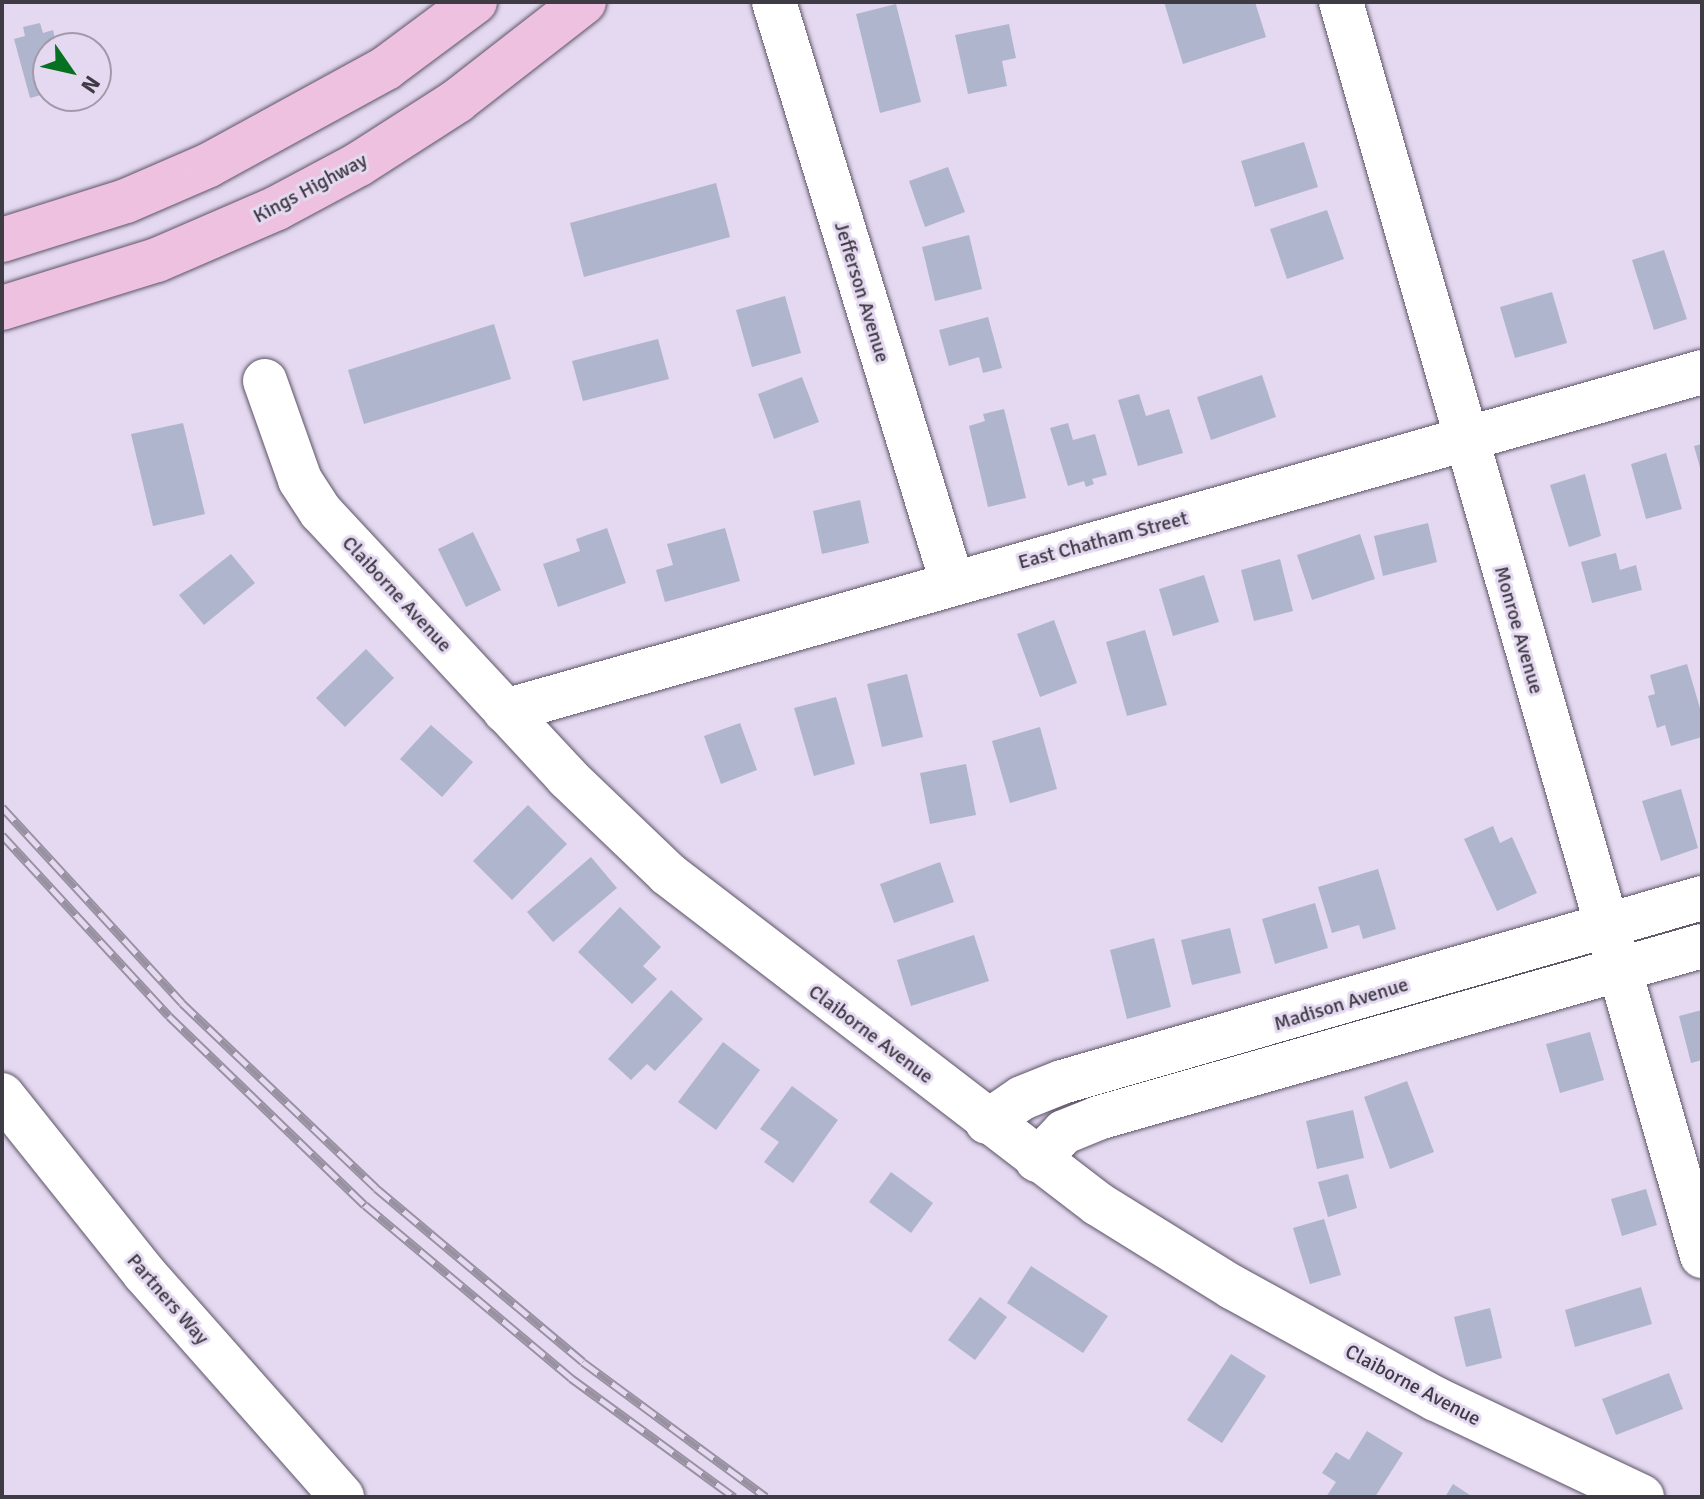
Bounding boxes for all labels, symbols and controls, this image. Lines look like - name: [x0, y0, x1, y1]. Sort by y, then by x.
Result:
- north arrow: [32, 32, 112, 112]
- text: N: [75, 71, 106, 98]
- street label: Kings Highway: [249, 148, 371, 228]
- street label: Jefferson Avenue: [829, 219, 895, 365]
- street label: East Chatham Street: [1015, 506, 1191, 574]
- street label: Claiborne Avenue: [337, 531, 457, 657]
- street label: Monroe Avenue: [1489, 563, 1549, 697]
- street label: Madison Avenue: [1271, 972, 1411, 1036]
- street label: Claiborne Avenue: [804, 979, 938, 1089]
- street label: Partners Way: [122, 1249, 214, 1349]
- street label: Claiborne Avenue: [1341, 1339, 1485, 1431]

